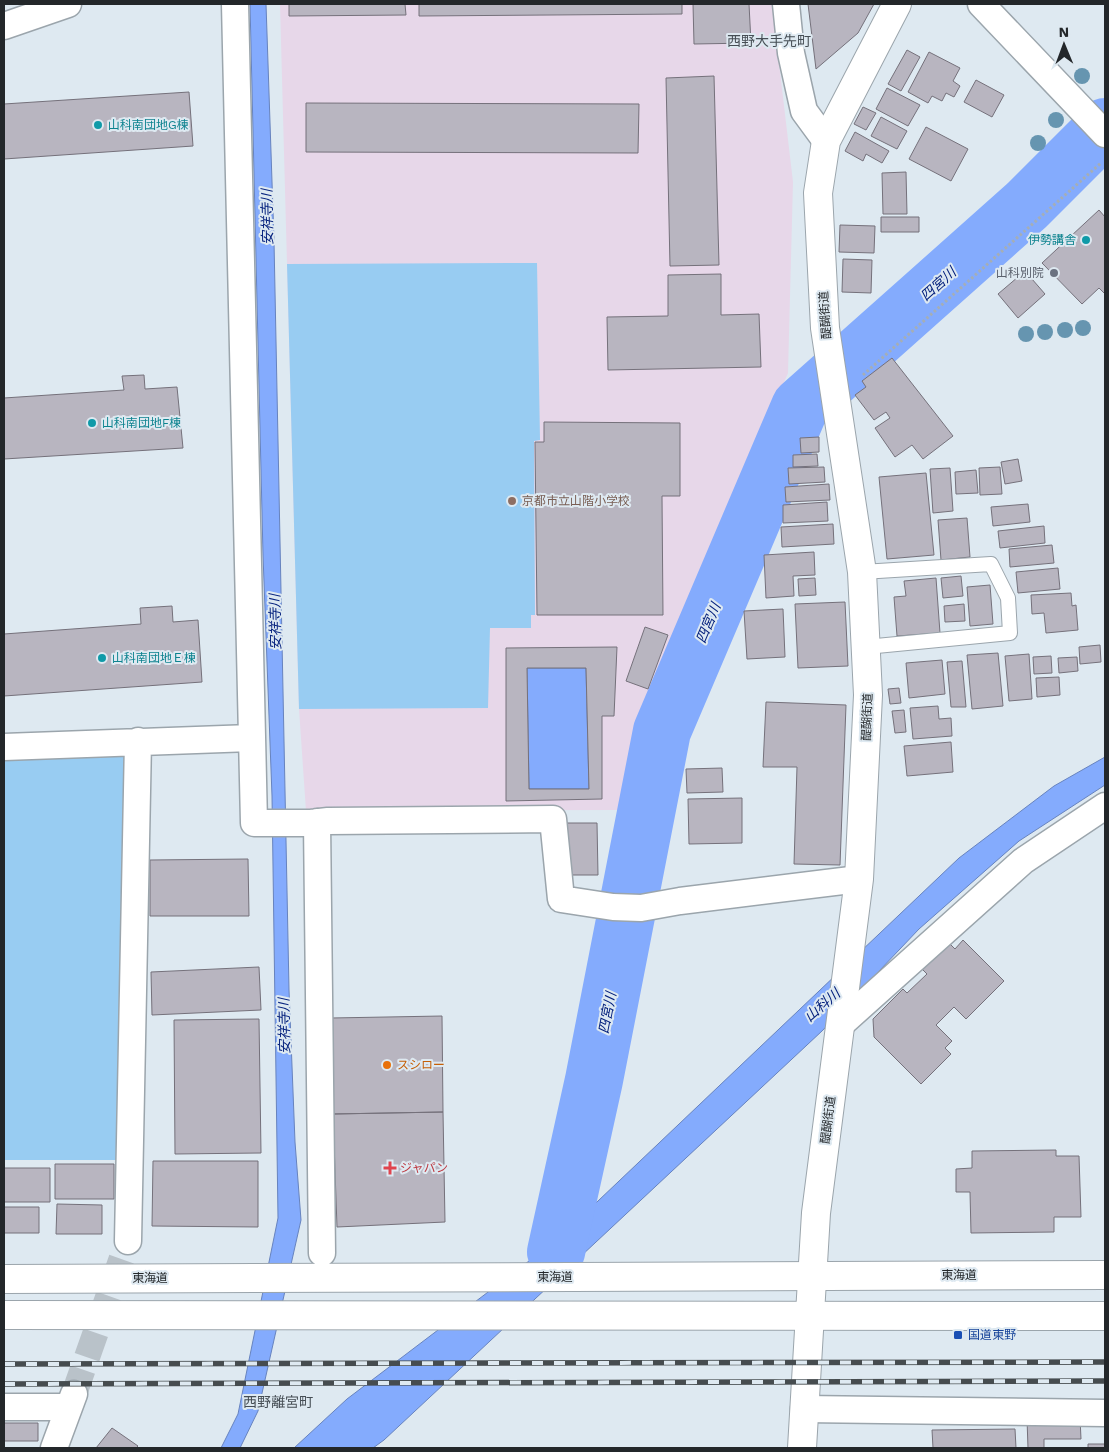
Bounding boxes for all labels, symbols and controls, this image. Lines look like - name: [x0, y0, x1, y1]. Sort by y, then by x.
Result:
- north arrow: [1039, 20, 1089, 70]
- text: N: [1058, 24, 1069, 40]
- district label: 西野大手先町: [727, 33, 811, 49]
- place label: 山科南団地G棟: [108, 118, 189, 132]
- marker: 山科南団地G棟: [92, 119, 104, 131]
- water label: 安祥寺川: [258, 187, 275, 245]
- place label: 伊勢講舎: [1028, 233, 1076, 247]
- marker: 伊勢講舎: [1080, 234, 1092, 246]
- water label: 四宮川: [917, 263, 960, 304]
- place label: 山科別院: [996, 266, 1044, 280]
- marker: 山科別院: [1048, 267, 1060, 279]
- street label: 醍醐街道: [816, 291, 834, 339]
- place label: 山科南団地F棟: [102, 416, 181, 430]
- marker: 山科南団地F棟: [86, 417, 98, 429]
- place label: 京都市立山階小学校: [522, 494, 630, 508]
- marker: 京都市立山階小学校: [506, 495, 518, 507]
- water label: 安祥寺川: [266, 592, 283, 650]
- water label: 四宮川: [692, 599, 724, 645]
- place label: 山科南団地Ｅ棟: [112, 651, 196, 665]
- marker: 山科南団地Ｅ棟: [96, 652, 108, 664]
- street label: 醍醐街道: [859, 693, 875, 741]
- water label: 山科川: [801, 984, 845, 1025]
- water label: 四宮川: [595, 989, 619, 1035]
- water label: 安祥寺川: [275, 996, 292, 1054]
- place label: スシロー: [397, 1058, 445, 1072]
- marker: スシロー: [381, 1059, 393, 1071]
- street label: 醍醐街道: [818, 1095, 838, 1145]
- place label: ジャパン: [400, 1161, 448, 1175]
- marker: ジャパン: [384, 1162, 396, 1174]
- street label: 東海道: [941, 1268, 977, 1282]
- street label: 東海道: [537, 1270, 573, 1284]
- street label: 東海道: [132, 1271, 168, 1285]
- place label: 国道東野: [968, 1328, 1016, 1342]
- marker: 国道東野: [952, 1329, 964, 1341]
- district label: 西野離宮町: [243, 1394, 313, 1410]

